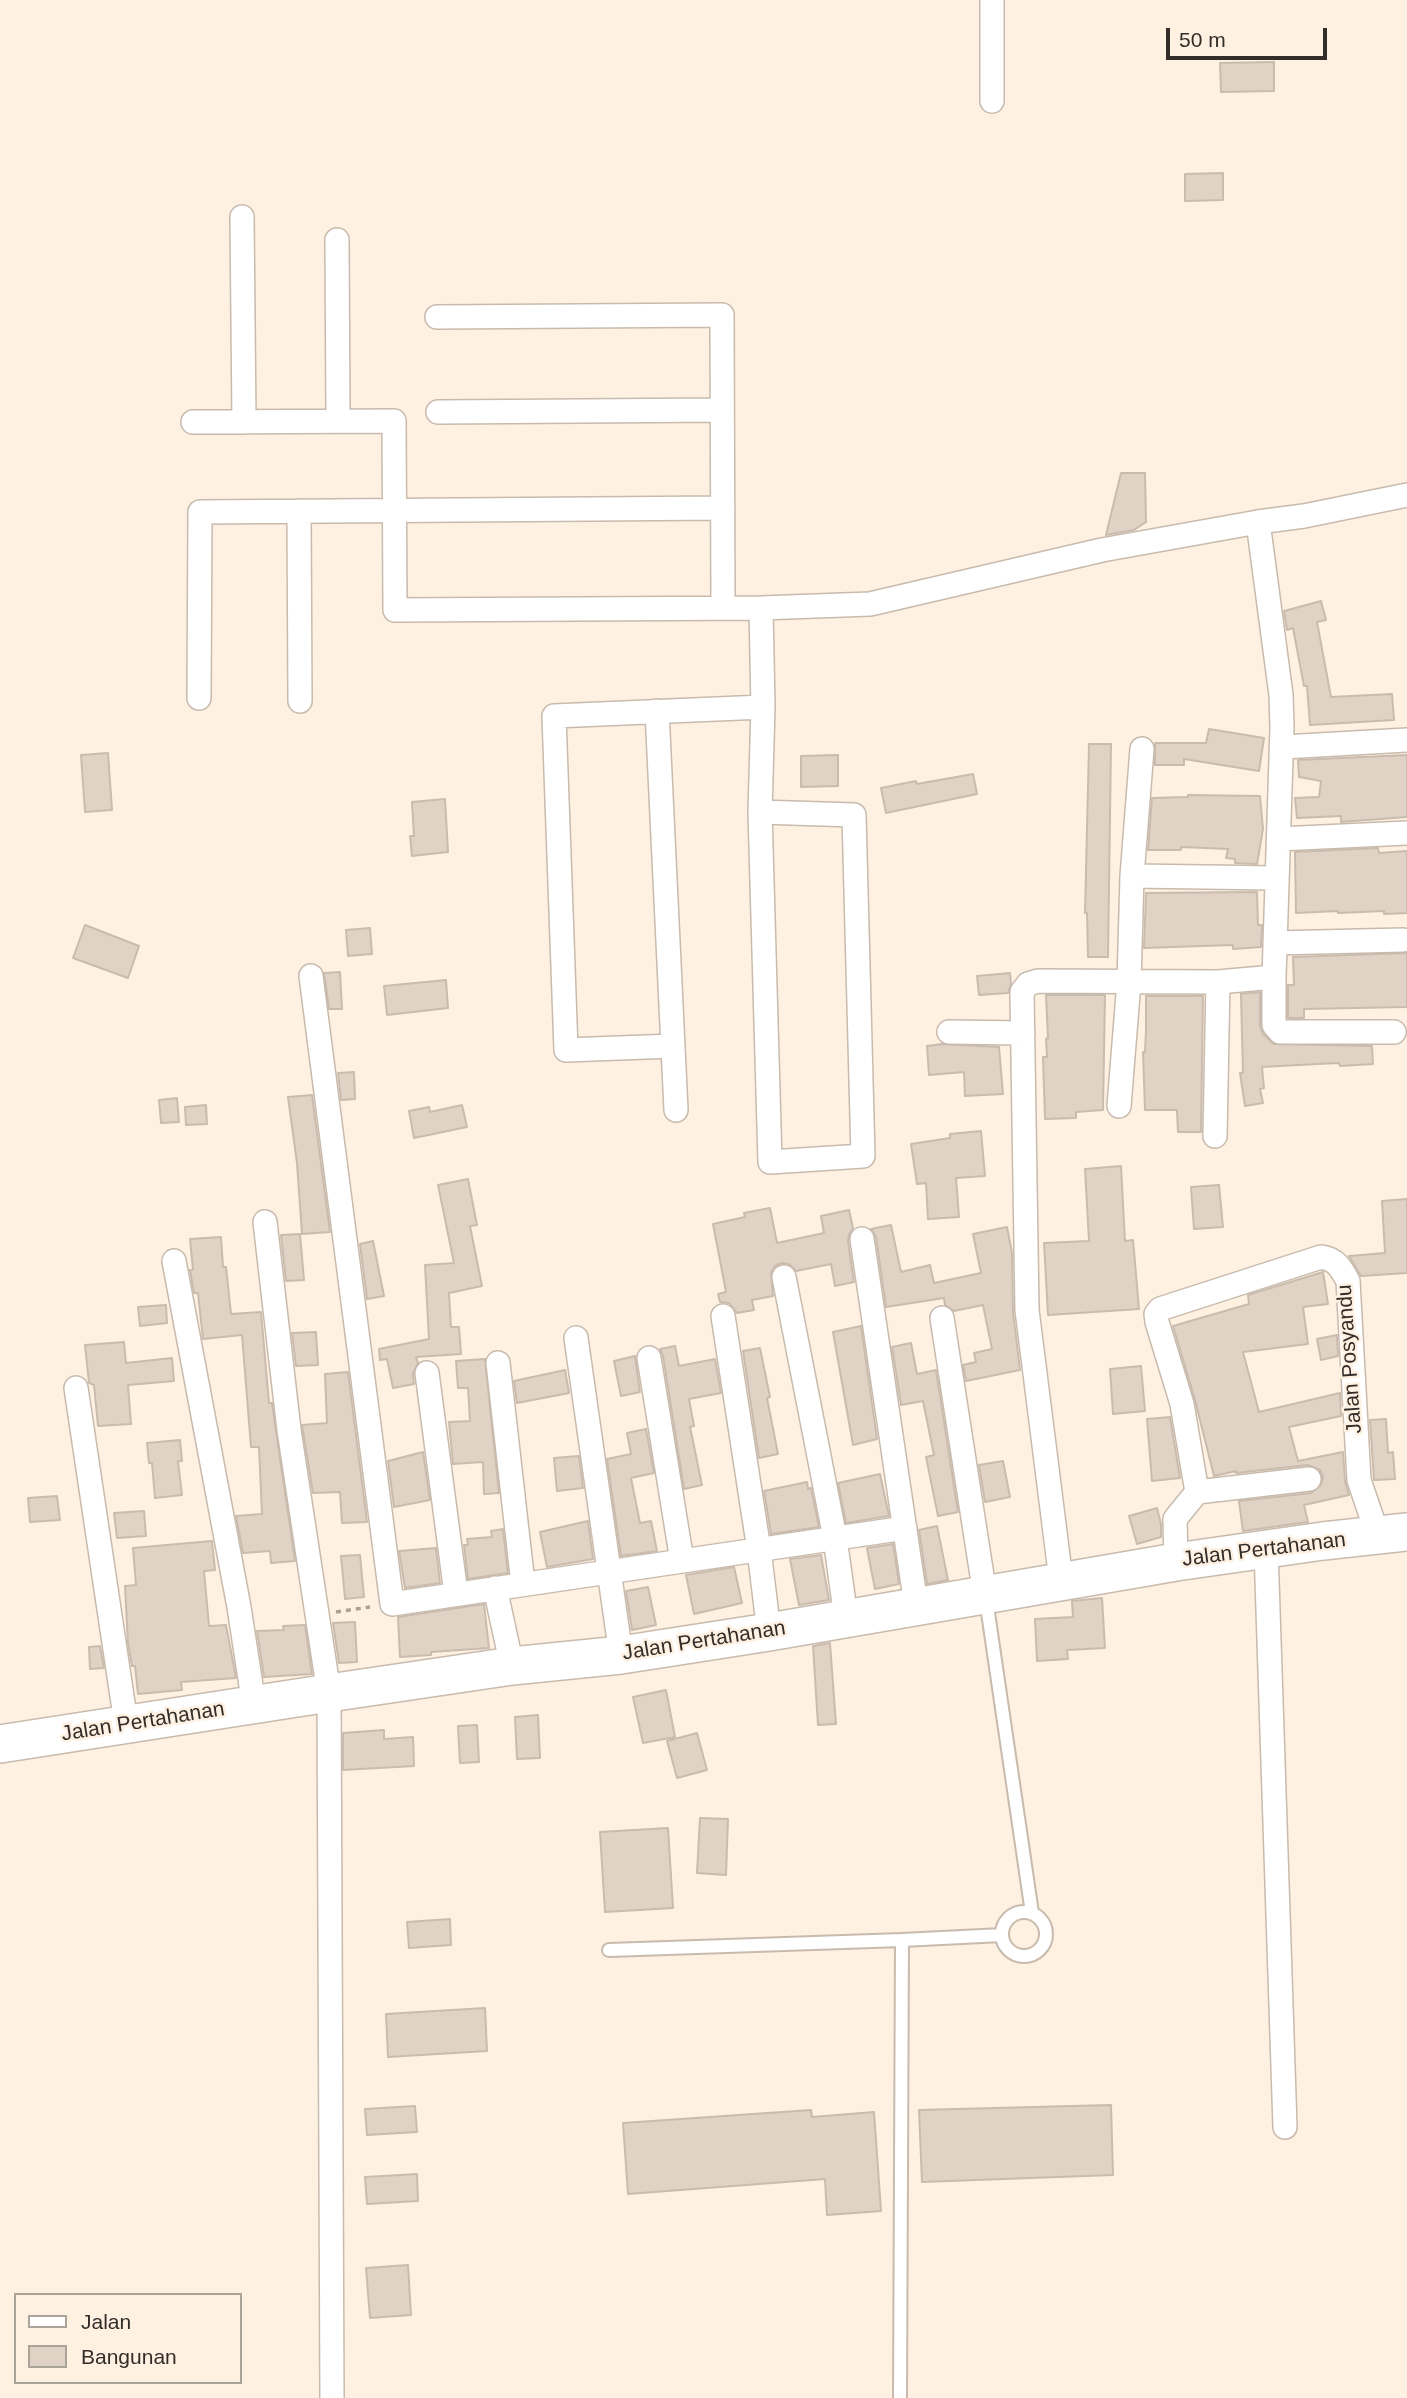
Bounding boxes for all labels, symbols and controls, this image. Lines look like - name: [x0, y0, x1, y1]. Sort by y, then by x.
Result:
- scale bar: [1169, 14, 1330, 58]
- text: 50 m: [1179, 28, 1226, 51]
- street label: Jalan Posyandu: [1332, 1284, 1368, 1434]
- street label: Jalan Pertahanan: [1181, 1527, 1347, 1573]
- street label: Jalan Pertahanan: [621, 1616, 787, 1666]
- street label: Jalan Pertahanan: [60, 1697, 226, 1747]
- legend: [14, 2293, 242, 2384]
- text: Jalan: [81, 2310, 131, 2333]
- text: Bangunan: [81, 2345, 177, 2368]

